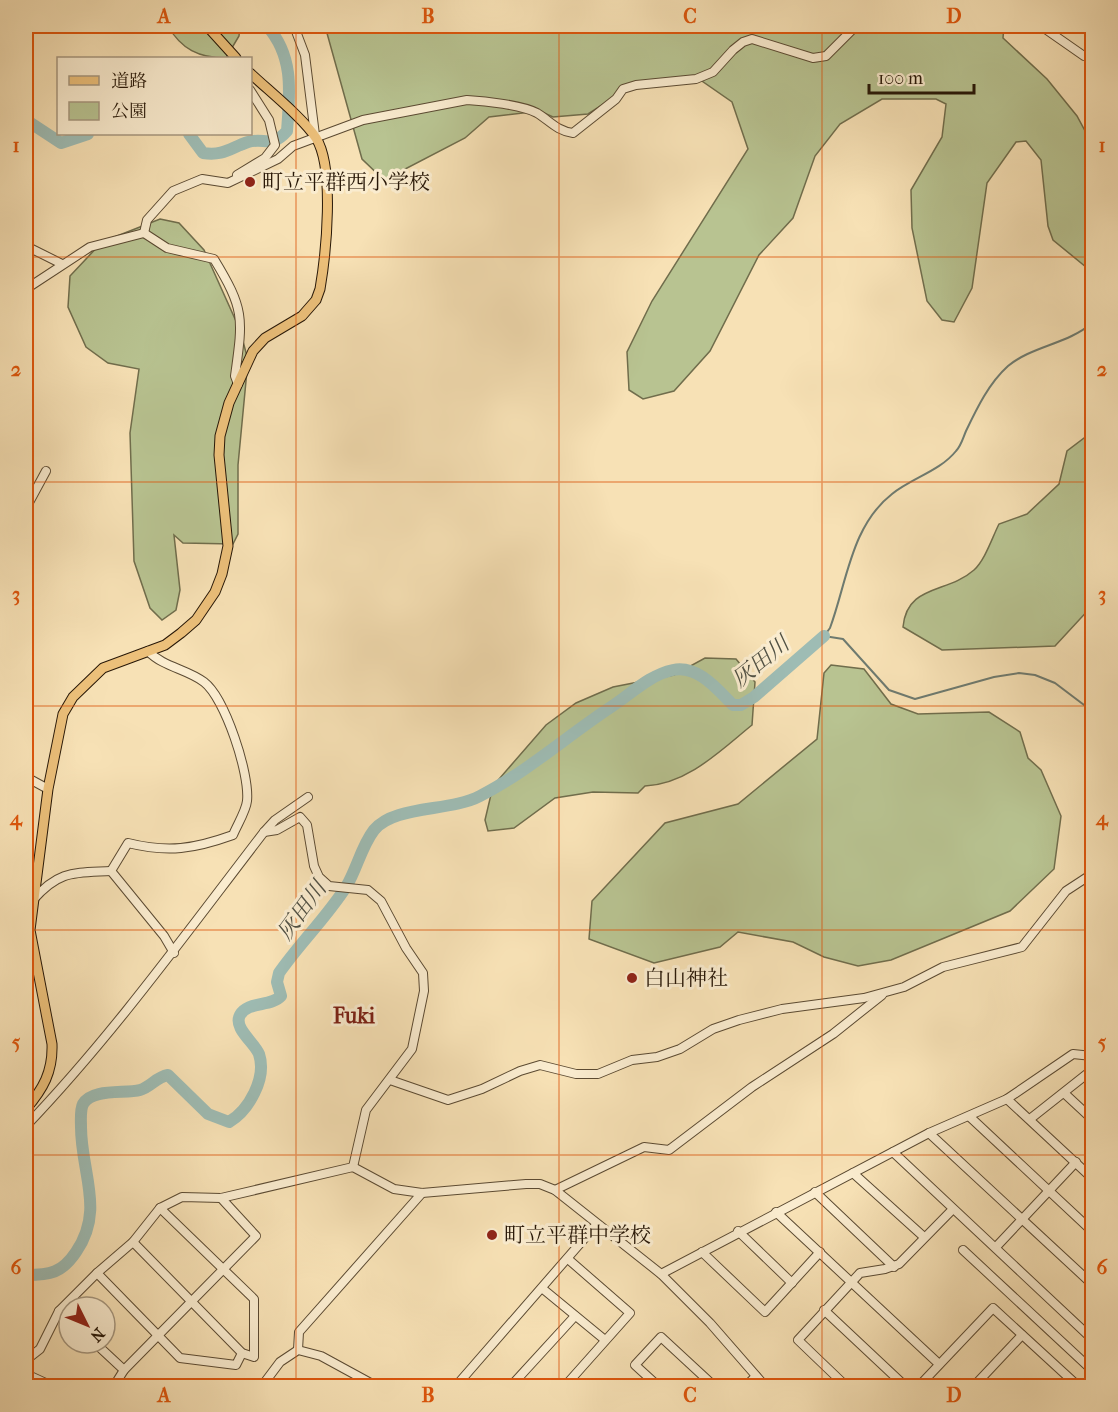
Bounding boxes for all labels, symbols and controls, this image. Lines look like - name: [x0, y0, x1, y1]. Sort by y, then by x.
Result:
- text: A: [156, 5, 172, 28]
- text: B: [421, 5, 435, 28]
- text: C: [683, 5, 697, 28]
- text: D: [946, 5, 962, 28]
- legend: [57, 57, 252, 135]
- scale bar: [869, 57, 974, 95]
- text: 100 m: [878, 68, 923, 89]
- text: 道路: [111, 71, 147, 92]
- text: 公園: [111, 101, 147, 122]
- text: 1: [12, 134, 20, 157]
- text: 1: [1098, 134, 1106, 157]
- place label: 町立平群西小学校: [262, 170, 430, 194]
- marker: 町立平群西小学校: [243, 175, 257, 189]
- text: 2: [11, 358, 21, 381]
- text: 2: [1097, 358, 1107, 381]
- text: 3: [12, 583, 20, 606]
- text: 3: [1098, 583, 1106, 606]
- water label: 灰田川: [727, 630, 796, 693]
- text: 4: [9, 807, 23, 831]
- text: 4: [1095, 807, 1109, 831]
- water label: 灰田川: [272, 875, 333, 945]
- place label: 白山神社: [644, 966, 728, 990]
- marker: 白山神社: [625, 971, 639, 985]
- district label: Fuki: [332, 1003, 376, 1029]
- text: 5: [12, 1031, 21, 1054]
- text: 5: [1098, 1031, 1107, 1054]
- place label: 町立平群中学校: [504, 1223, 651, 1247]
- marker: 町立平群中学校: [485, 1228, 499, 1242]
- text: 6: [11, 1256, 23, 1279]
- text: 6: [1097, 1256, 1109, 1279]
- north arrow: [57, 1295, 117, 1355]
- text: N: [86, 1324, 109, 1346]
- text: A: [156, 1384, 172, 1407]
- text: B: [421, 1384, 435, 1407]
- text: C: [683, 1384, 697, 1407]
- text: D: [946, 1384, 962, 1407]

